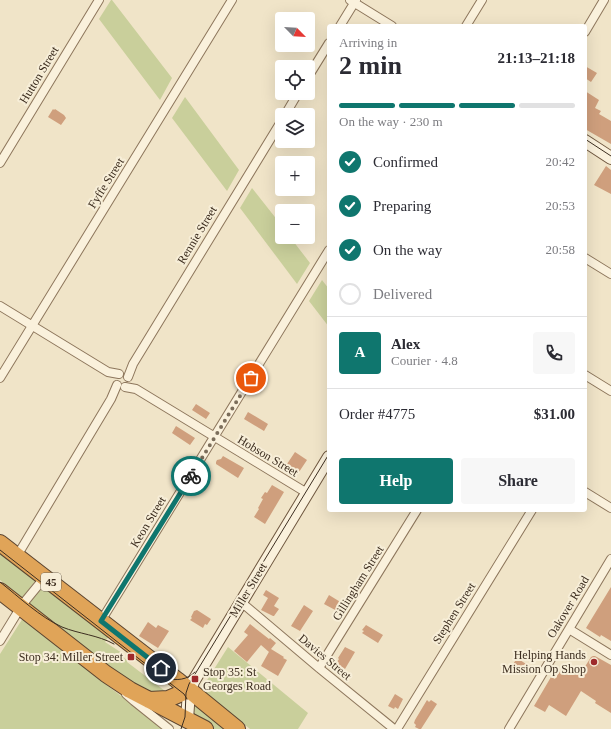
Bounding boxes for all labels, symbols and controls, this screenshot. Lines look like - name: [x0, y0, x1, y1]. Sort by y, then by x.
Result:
- north arrow: [275, 12, 315, 52]
- map controls: [275, 12, 315, 244]
- text: Arriving in: [339, 35, 397, 50]
- street label: Hutton Street: [16, 43, 62, 106]
- text: 21:13–21:18: [498, 50, 575, 66]
- text: 2 min: [339, 51, 402, 80]
- button: locate: [275, 60, 315, 100]
- button: layers: [275, 108, 315, 148]
- text: On the way · 230 m: [339, 114, 443, 129]
- icon: check: [339, 151, 361, 173]
- text: Confirmed: [373, 154, 438, 170]
- text: 20:42: [545, 154, 575, 169]
- street label: Fyffe Street: [85, 155, 127, 211]
- button: +: [275, 156, 315, 196]
- icon: check: [339, 195, 361, 217]
- text: Preparing: [373, 198, 431, 214]
- text: 20:53: [545, 198, 575, 213]
- street label: Rennie Street: [174, 203, 220, 266]
- button: −: [275, 204, 315, 244]
- icon: check: [339, 239, 361, 261]
- text: On the way: [373, 242, 442, 258]
- text: 20:58: [545, 242, 575, 257]
- text: Delivered: [373, 286, 432, 302]
- button: phone: [533, 332, 575, 374]
- text: Alex: [391, 336, 420, 352]
- text: A: [355, 344, 365, 360]
- text: Courier · 4.8: [391, 353, 458, 368]
- pin: [234, 361, 268, 395]
- icon: bag: [240, 367, 262, 389]
- text: Order #4775: [339, 406, 415, 422]
- text: $31.00: [534, 406, 575, 422]
- street label: Hobson Street: [235, 432, 301, 480]
- courier: [171, 456, 211, 496]
- button: Help: [339, 458, 453, 504]
- button: Share: [461, 458, 575, 504]
- icon: bike: [180, 465, 202, 487]
- street label: Keon Street: [127, 493, 169, 550]
- street label: Gillingham Street: [329, 542, 387, 623]
- street label: Miller Street: [226, 560, 270, 620]
- road number: 45: [41, 573, 61, 591]
- street label: Oakover Road: [544, 574, 592, 640]
- street label: Stephen Street: [430, 579, 479, 646]
- street label: Davies Street: [296, 631, 355, 683]
- place label: Helping Hands Mission Op Shop: [502, 648, 586, 676]
- place label: Stop 34: Miller Street: [19, 650, 124, 664]
- pin: [144, 651, 178, 685]
- marker: Stop 34: Miller Street: [126, 652, 136, 662]
- icon: home: [150, 657, 172, 679]
- marker: Helping Hands Mission Op Shop: [589, 657, 599, 667]
- place label: Stop 35: St Georges Road: [203, 665, 271, 693]
- marker: Stop 35: St Georges Road: [190, 674, 200, 684]

